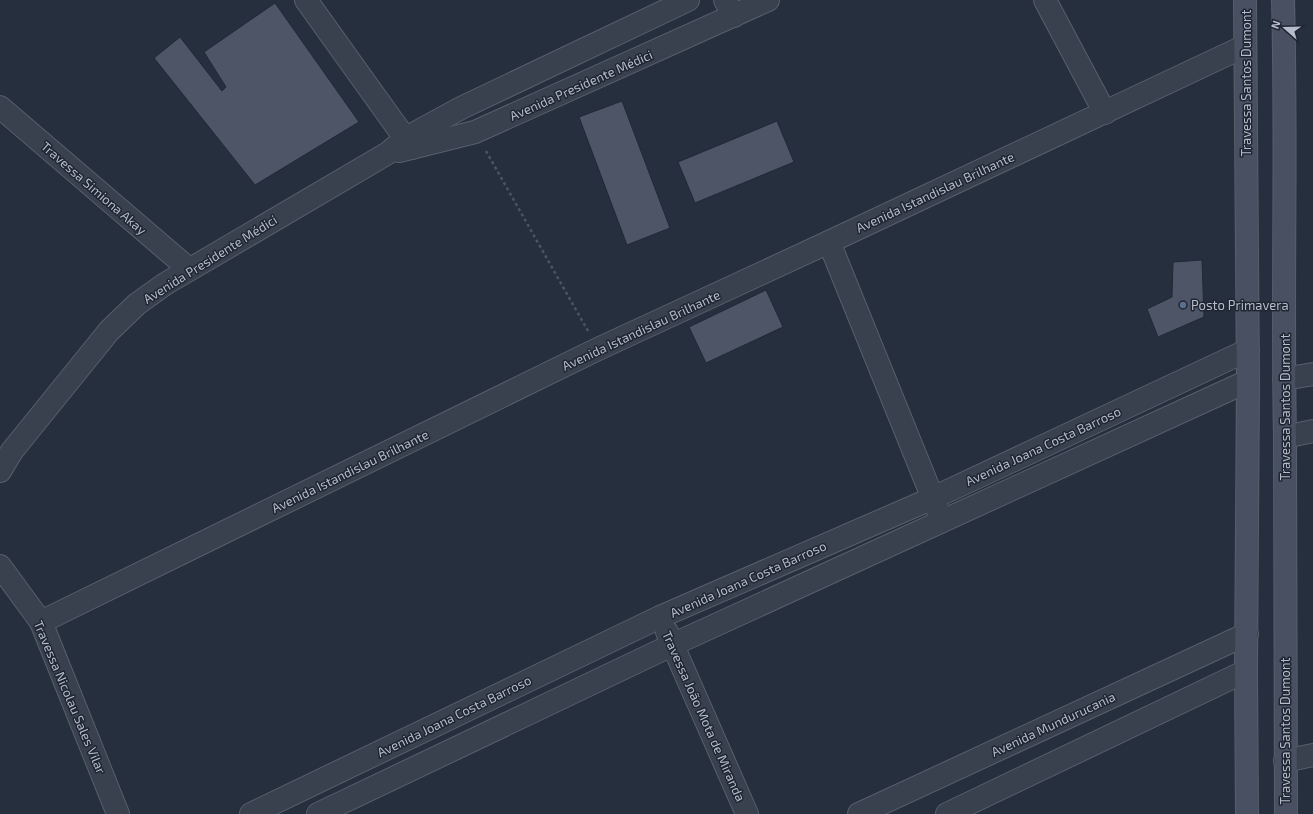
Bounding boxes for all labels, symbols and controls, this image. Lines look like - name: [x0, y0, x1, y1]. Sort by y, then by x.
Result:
- north arrow: [1265, 8, 1305, 48]
- street label: Travessa Santos Dumont: [1238, 10, 1254, 156]
- text: N: [1268, 18, 1283, 30]
- street label: Avenida Presidente Médici: [507, 46, 655, 124]
- street label: Travessa Simiona Akay: [38, 138, 150, 238]
- street label: Avenida Istandislau Brilhante: [853, 148, 1017, 236]
- street label: Avenida Presidente Médici: [140, 211, 280, 307]
- street label: Avenida Istandislau Brilhante: [559, 286, 723, 374]
- place label: Posto Primavera: [1191, 297, 1289, 313]
- marker: Posto Primavera: [1178, 300, 1188, 310]
- street label: Travessa Santos Dumont: [1277, 334, 1293, 480]
- street label: Avenida Joana Costa Barroso: [963, 403, 1123, 489]
- street label: Avenida Istandislau Brilhante: [269, 426, 431, 516]
- street label: Avenida Joana Costa Barroso: [667, 537, 829, 621]
- street label: Travessa Nicolau Sales Vilar: [30, 618, 110, 776]
- street label: Travessa João Mota de Miranda: [659, 628, 749, 804]
- street label: Travessa Santos Dumont: [1277, 658, 1293, 804]
- street label: Avenida Joana Costa Barroso: [374, 672, 534, 760]
- street label: Avenida Mundurucania: [988, 688, 1118, 760]

